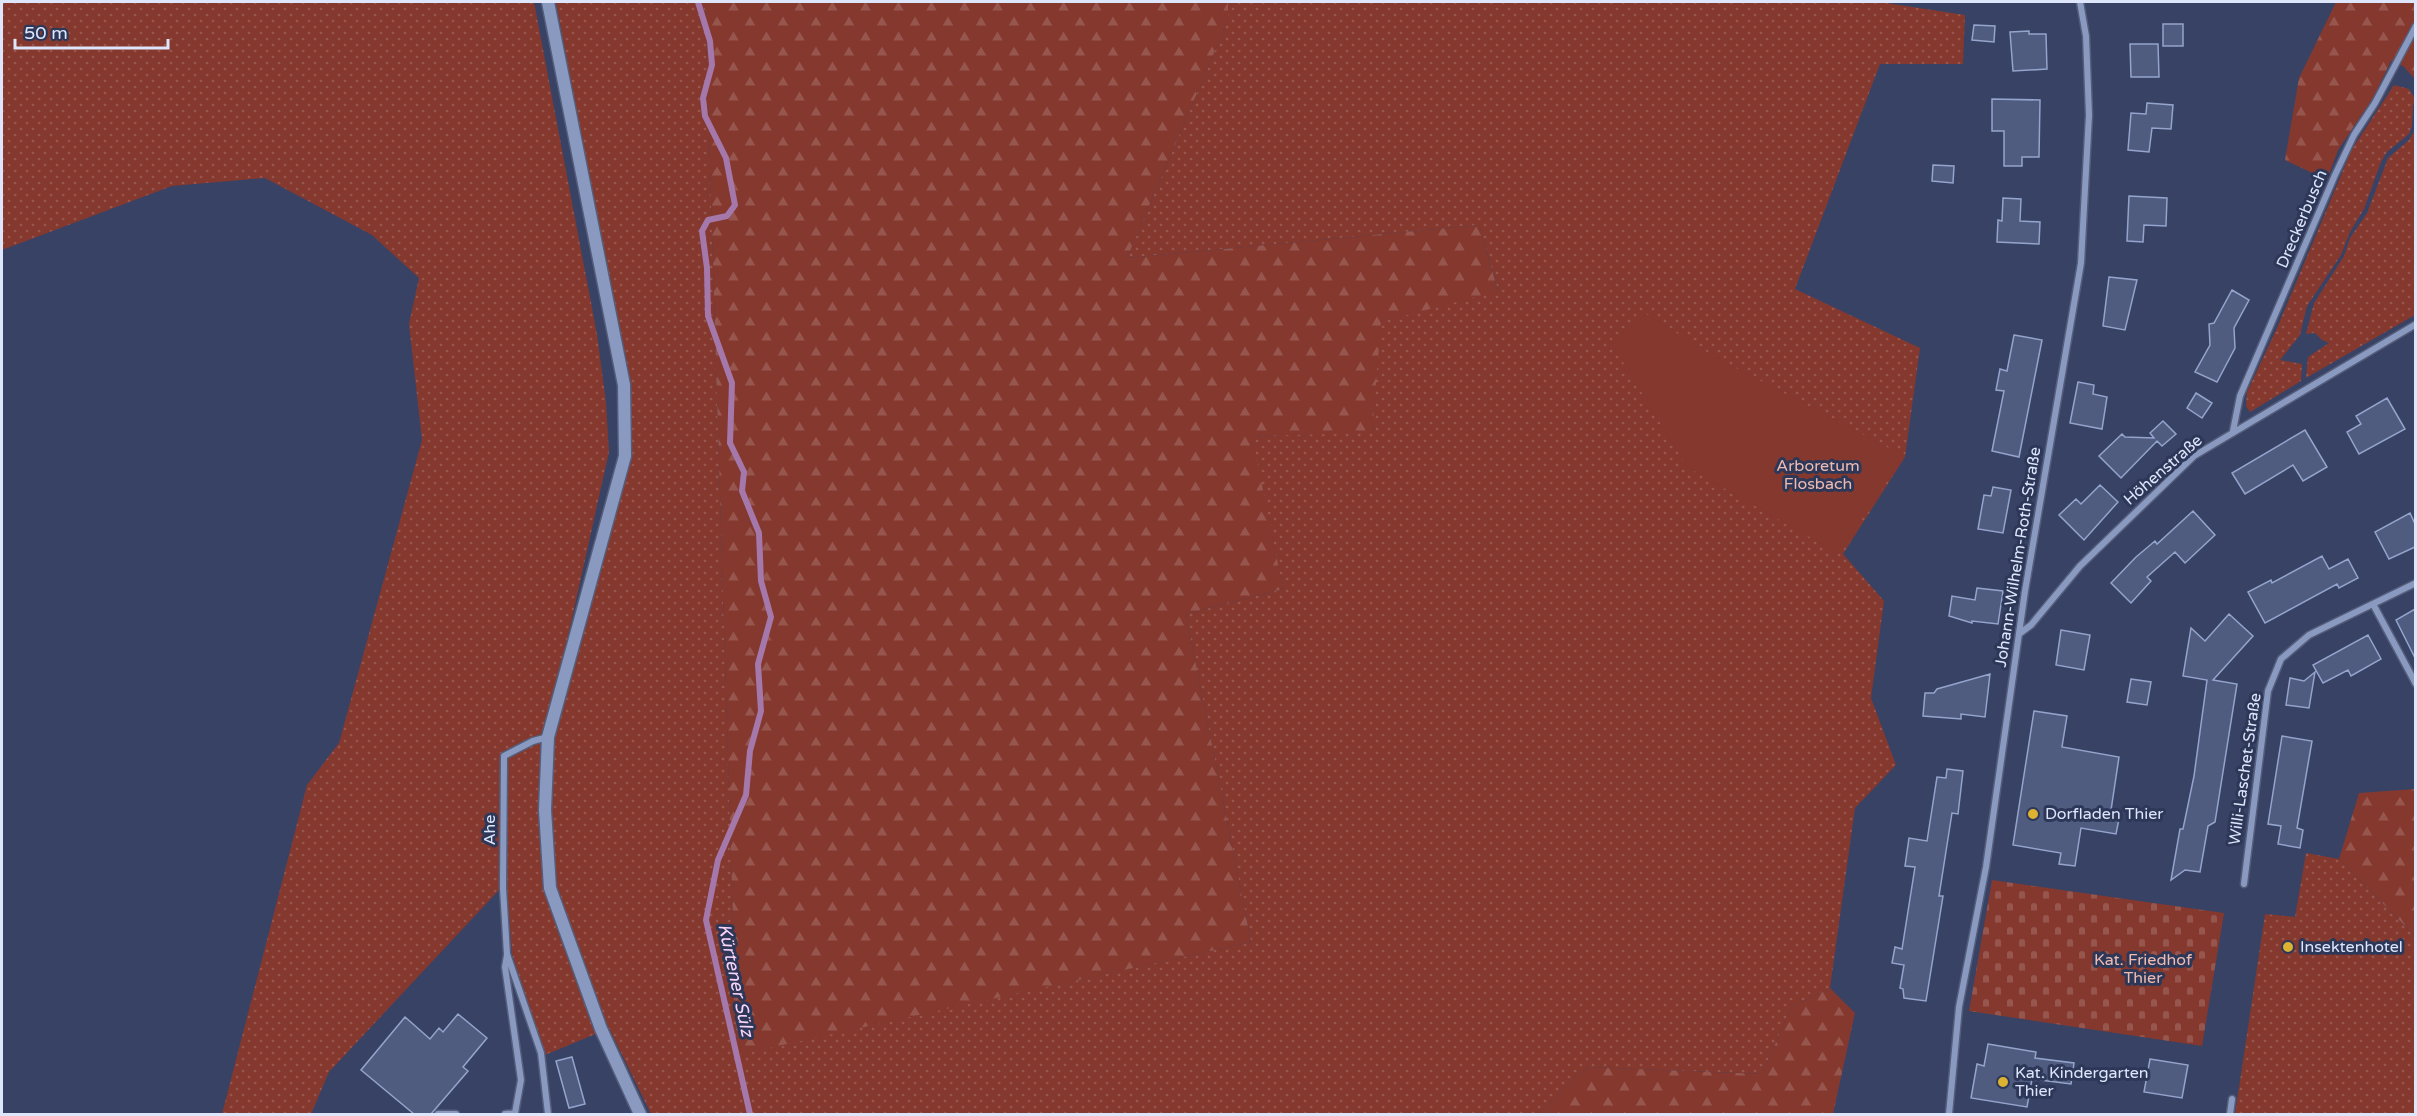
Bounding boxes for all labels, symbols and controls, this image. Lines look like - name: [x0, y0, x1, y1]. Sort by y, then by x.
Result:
- scale bar: [15, 12, 168, 50]
- text: 50 m: [24, 22, 68, 44]
- street label: Dreckerbusch: [2272, 167, 2332, 271]
- street label: Höhenstraße: [2120, 430, 2206, 510]
- street label: Johann-Wilhelm-Roth-Straße: [1991, 446, 2045, 668]
- park label: Arboretum Flosbach: [1776, 456, 1860, 494]
- street label: Willi-Laschet-Straße: [2224, 692, 2266, 846]
- place label: Dorfladen Thier: [2045, 804, 2164, 824]
- marker: Dorfladen Thier: [2026, 807, 2040, 821]
- street label: Ahe: [480, 815, 500, 845]
- water label: Kürtener Sülz: [713, 922, 759, 1040]
- place label: Insektenhotel: [2300, 937, 2403, 957]
- marker: Insektenhotel: [2281, 940, 2295, 954]
- park label: Kat. Friedhof Thier: [2094, 950, 2193, 988]
- place label: Kat. Kindergarten Thier: [2015, 1063, 2148, 1101]
- marker: Kat. Kindergarten Thier: [1996, 1075, 2010, 1089]

